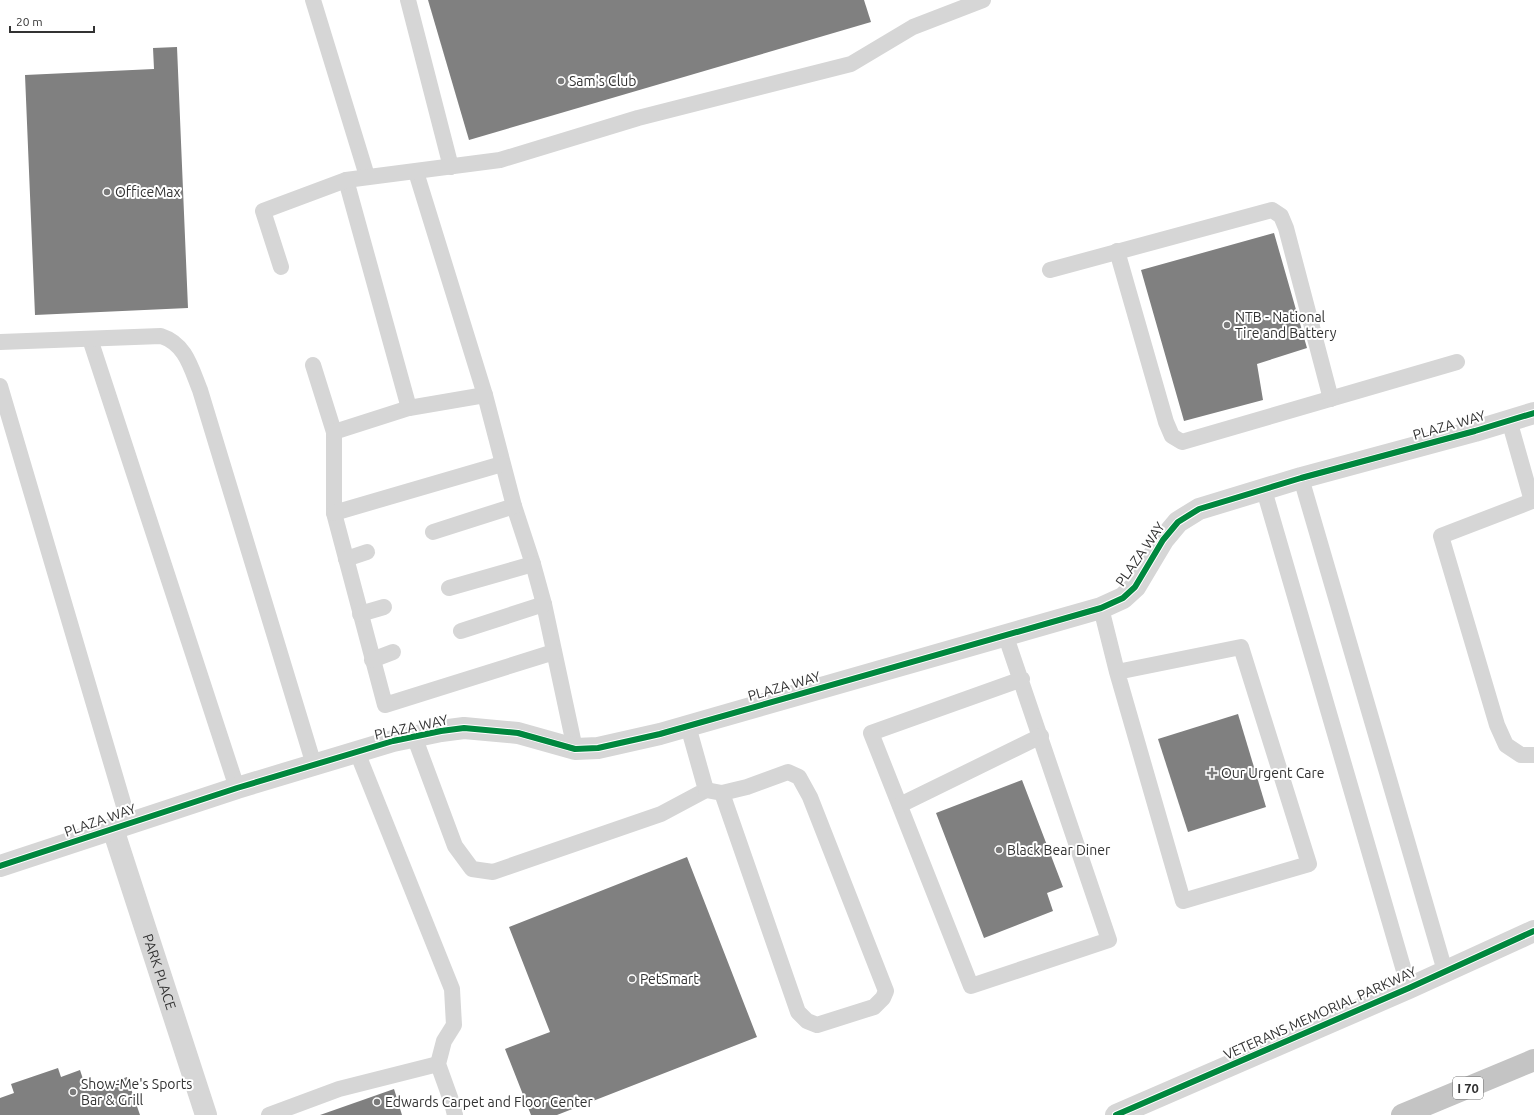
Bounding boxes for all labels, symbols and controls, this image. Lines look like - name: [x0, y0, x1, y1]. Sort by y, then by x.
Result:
- scale bar: [10, 8, 94, 34]
- text: 20 m: [16, 15, 43, 28]
- place label: Sam's Club: [569, 73, 637, 89]
- marker: Sam's Club: [556, 76, 566, 86]
- place label: OfficeMax: [115, 184, 181, 200]
- marker: OfficeMax: [102, 187, 112, 197]
- place label: NTB - National Tire and Battery: [1235, 309, 1337, 341]
- marker: NTB - National Tire and Battery: [1222, 320, 1232, 330]
- street label: PLAZA WAY: [1411, 407, 1487, 443]
- street label: PLAZA WAY: [1112, 519, 1168, 589]
- street label: PLAZA WAY: [746, 668, 822, 704]
- street label: PLAZA WAY: [373, 711, 449, 743]
- place label: Our Urgent Care: [1221, 765, 1325, 781]
- marker: Our Urgent Care: [1206, 767, 1218, 779]
- street label: PLAZA WAY: [62, 800, 138, 840]
- place label: Black Bear Diner: [1007, 842, 1111, 858]
- marker: Black Bear Diner: [994, 845, 1004, 855]
- street label: PARK PLACE: [140, 932, 179, 1012]
- street label: VETERANS MEMORIAL PARKWAY: [1221, 963, 1419, 1063]
- place label: PetSmart: [640, 971, 699, 987]
- marker: PetSmart: [627, 974, 637, 984]
- place label: Show-Me's Sports Bar & Grill: [81, 1076, 192, 1108]
- road number: I 70: [1453, 1077, 1483, 1099]
- marker: Show-Me's Sports Bar & Grill: [68, 1087, 78, 1097]
- place label: Edwards Carpet and Floor Center: [385, 1094, 593, 1110]
- marker: Edwards Carpet and Floor Center: [372, 1097, 382, 1107]

